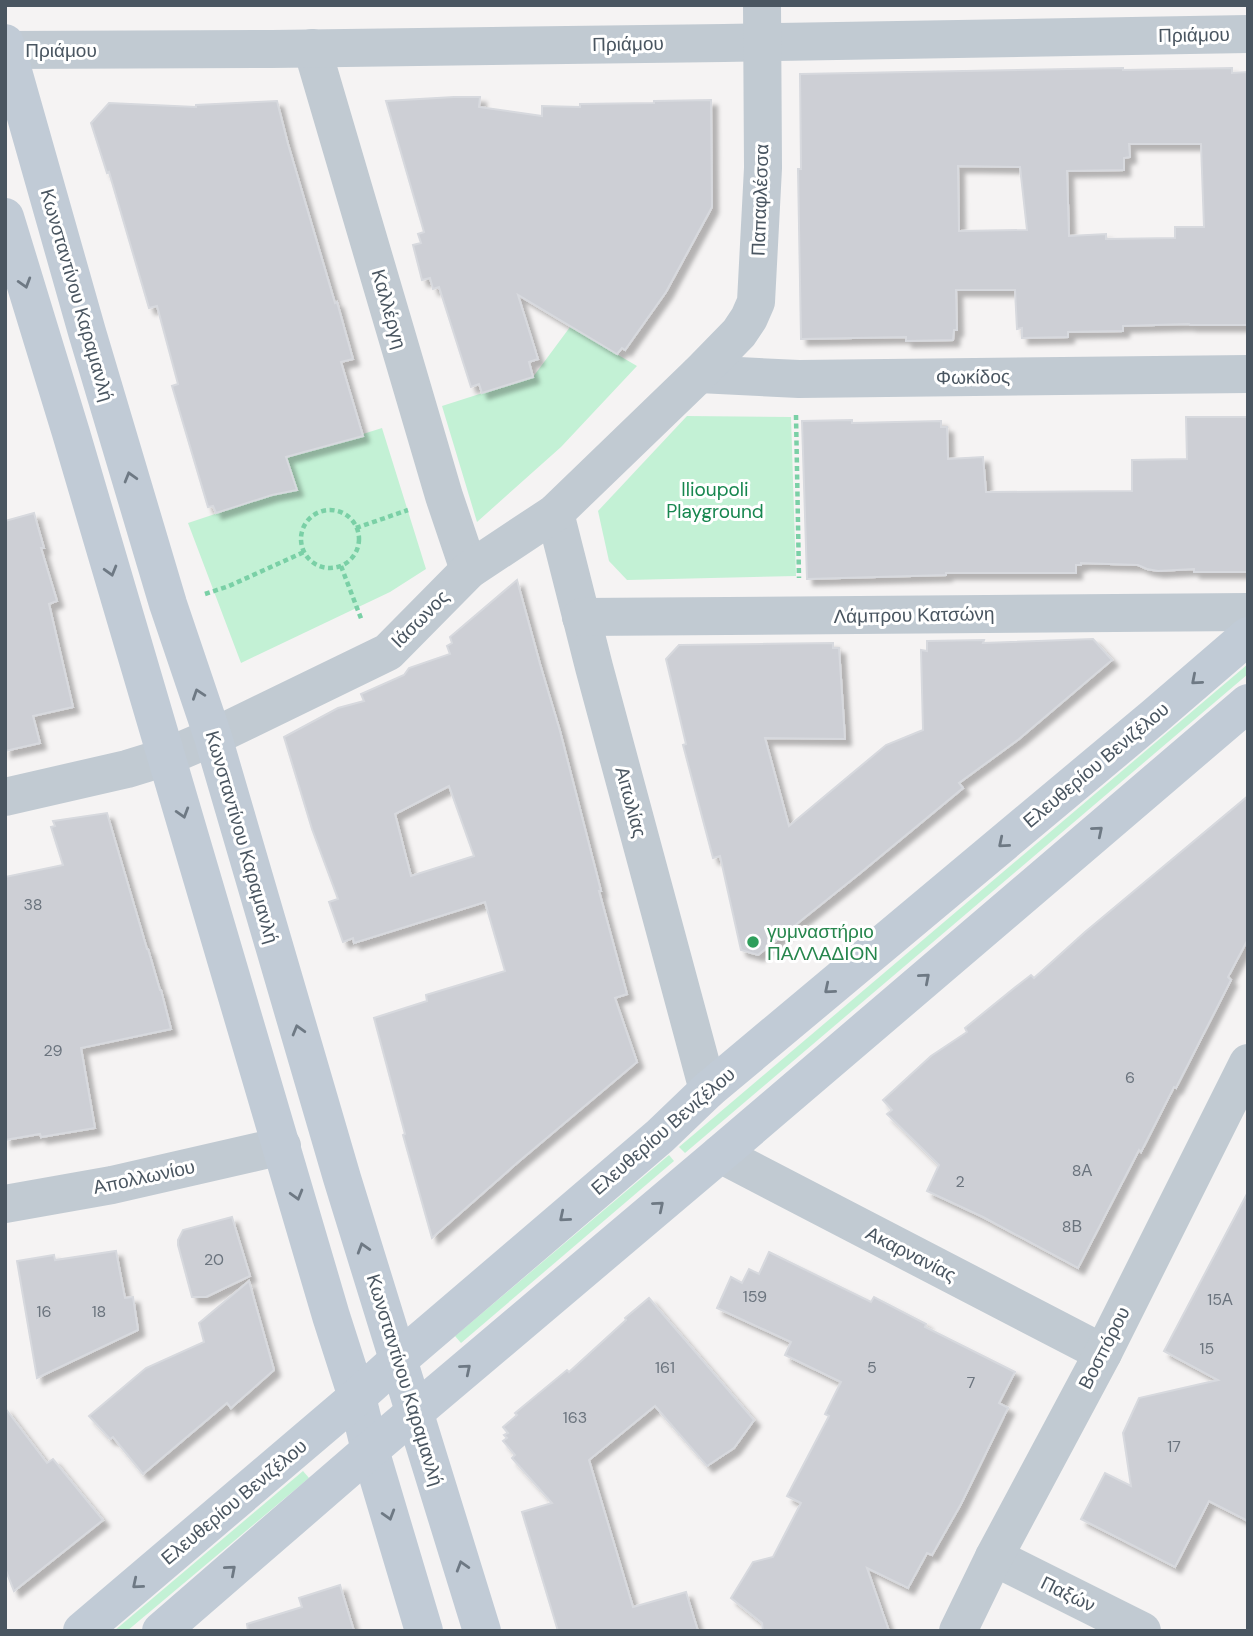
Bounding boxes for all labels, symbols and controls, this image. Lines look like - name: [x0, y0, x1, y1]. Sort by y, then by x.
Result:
- street label: Πριάμου: [1158, 22, 1230, 48]
- street label: Πριάμου: [592, 31, 664, 57]
- street label: Πριάμου: [25, 38, 97, 63]
- street label: Παπαφλέσσα: [746, 143, 774, 257]
- street label: Κωνσταντίνου Καραμανλή: [35, 186, 119, 404]
- street label: Καλλέργη: [366, 266, 412, 352]
- one-way arrow: [17, 276, 32, 288]
- street label: Φωκίδος: [936, 364, 1010, 390]
- one-way arrow: [124, 471, 139, 483]
- park label: Ilioupoli Playground: [666, 477, 764, 524]
- one-way arrow: [103, 565, 118, 577]
- street label: Ιάσωνος: [386, 585, 454, 653]
- street label: Λάμπρου Κατσώνη: [833, 601, 995, 629]
- one-way arrow: [1191, 672, 1204, 684]
- one-way arrow: [192, 689, 206, 701]
- street label: Ελευθερίου Βενιζέλου: [1018, 697, 1174, 833]
- street label: Κωνσταντίνου Καραμανλή: [200, 728, 284, 946]
- street label: Αιτωλίας: [610, 764, 652, 840]
- one-way arrow: [174, 806, 189, 818]
- one-way arrow: [1090, 827, 1103, 839]
- one-way arrow: [999, 835, 1012, 847]
- house number: 38: [23, 894, 43, 915]
- place label: γυμναστήριο ΠΑΛΛΑΔΙΟΝ: [767, 919, 878, 966]
- marker: γυμναστήριο ΠΑΛΛΑΔΙΟΝ: [745, 934, 761, 950]
- one-way arrow: [917, 974, 930, 986]
- one-way arrow: [825, 981, 838, 993]
- one-way arrow: [292, 1024, 307, 1036]
- house number: 29: [43, 1040, 63, 1061]
- street label: Ελευθερίου Βενιζέλου: [586, 1062, 740, 1200]
- house number: 6: [1125, 1067, 1135, 1088]
- street label: Απολλωνίου: [91, 1154, 197, 1200]
- house number: 8Α: [1072, 1160, 1093, 1181]
- house number: 2: [955, 1171, 965, 1192]
- one-way arrow: [288, 1189, 303, 1201]
- one-way arrow: [650, 1202, 663, 1214]
- one-way arrow: [559, 1209, 572, 1221]
- house number: 8Β: [1062, 1216, 1082, 1237]
- street label: Ακαρνανίας: [862, 1221, 960, 1287]
- one-way arrow: [357, 1242, 372, 1254]
- house number: 20: [204, 1249, 224, 1270]
- street label: Κωνσταντίνου Καραμανλή: [361, 1271, 449, 1489]
- house number: 159: [743, 1286, 767, 1307]
- house number: 15Α: [1207, 1289, 1233, 1310]
- house number: 16: [36, 1301, 52, 1322]
- house number: 18: [92, 1301, 106, 1322]
- street label: Βοσπόρου: [1073, 1302, 1135, 1394]
- house number: 15: [1200, 1338, 1214, 1359]
- house number: 161: [655, 1357, 675, 1378]
- house number: 5: [867, 1357, 877, 1378]
- one-way arrow: [459, 1364, 471, 1377]
- house number: 7: [967, 1372, 975, 1393]
- house number: 163: [563, 1407, 587, 1428]
- street label: Ελευθερίου Βενιζέλου: [156, 1434, 312, 1570]
- house number: 17: [1167, 1436, 1181, 1457]
- one-way arrow: [381, 1509, 396, 1521]
- one-way arrow: [456, 1560, 471, 1572]
- one-way arrow: [223, 1566, 236, 1578]
- street label: Παξών: [1037, 1570, 1099, 1618]
- one-way arrow: [132, 1576, 145, 1588]

